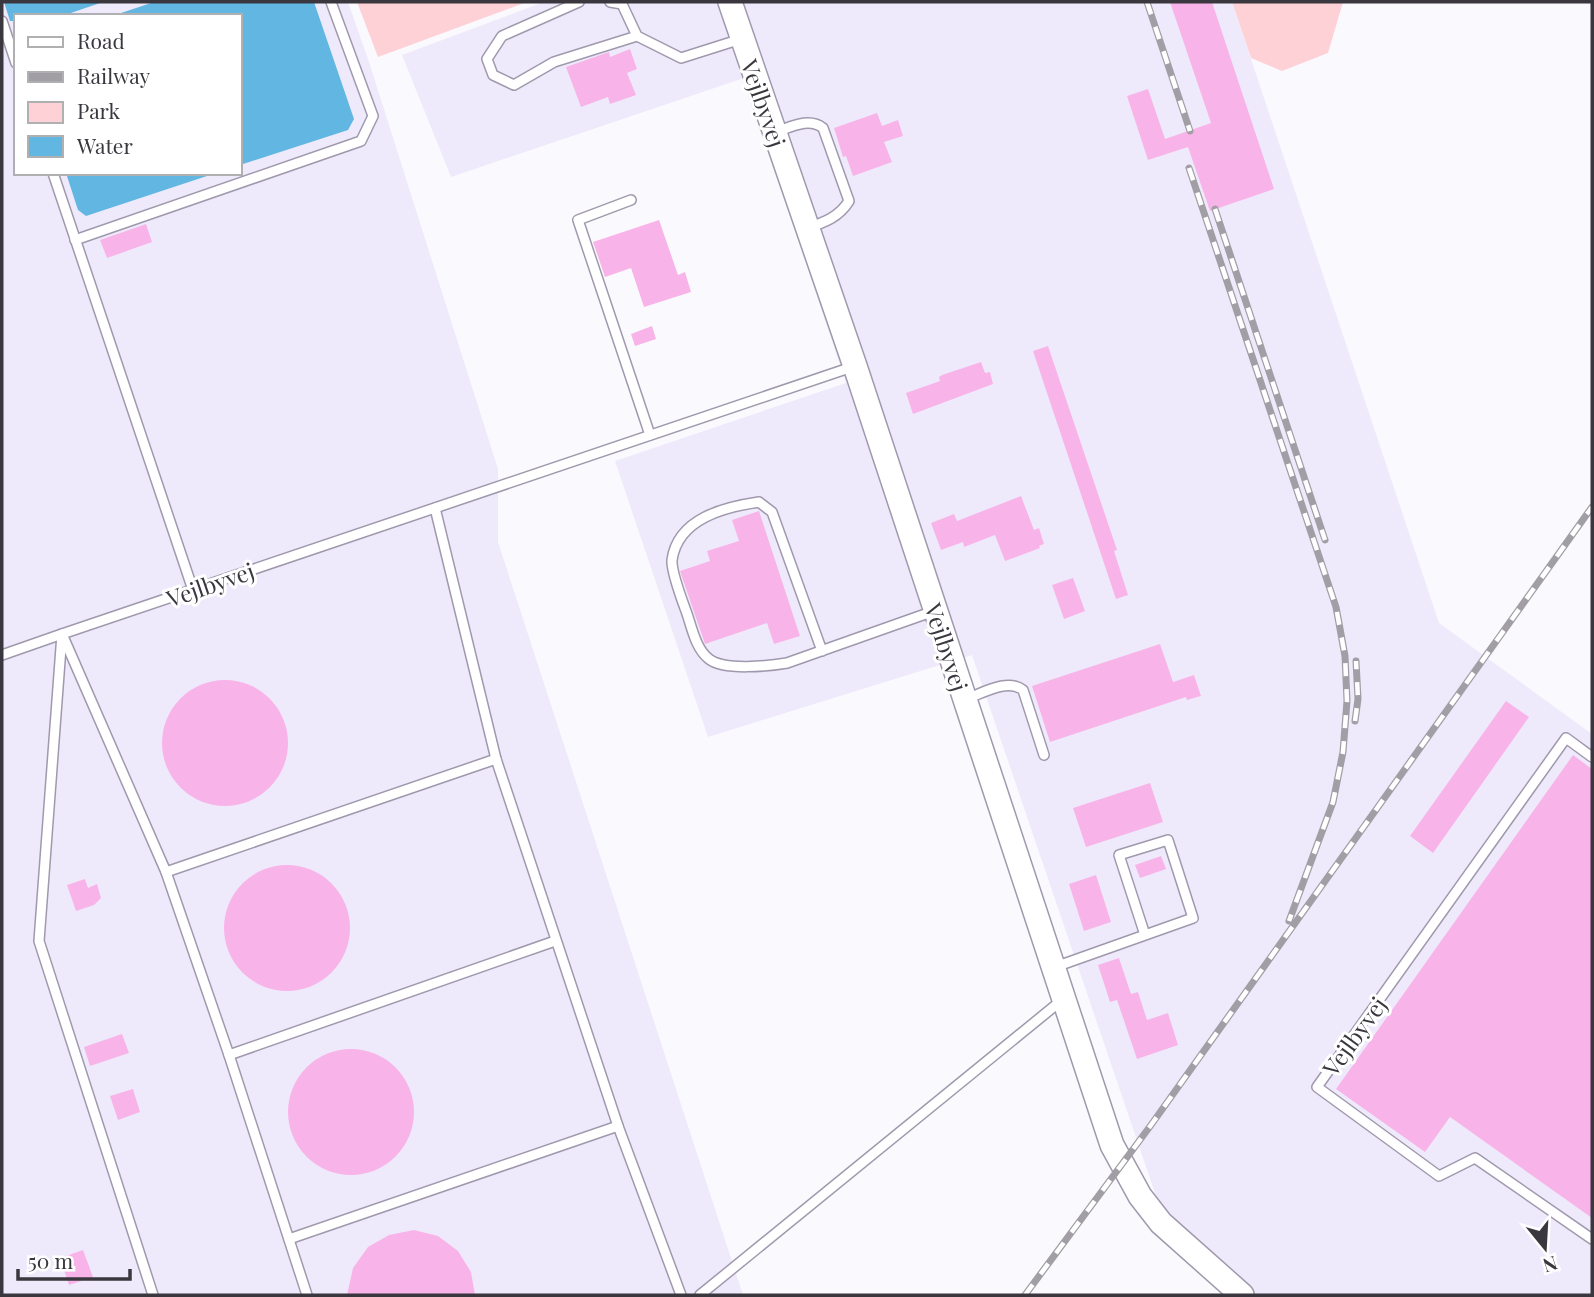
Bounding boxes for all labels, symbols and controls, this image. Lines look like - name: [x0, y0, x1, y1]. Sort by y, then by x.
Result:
- legend: [14, 14, 242, 175]
- text: Road: [77, 26, 125, 54]
- street label: Vejlbyvej: [734, 54, 793, 151]
- text: Railway: [77, 61, 151, 89]
- text: Park: [77, 96, 121, 124]
- text: Water: [76, 131, 133, 159]
- street label: Vejlbyvej: [161, 555, 258, 614]
- street label: Vejlbyvej: [918, 598, 976, 695]
- street label: Vejlbyvej: [1314, 990, 1393, 1083]
- north arrow: [1510, 1213, 1580, 1283]
- scale bar: [18, 1238, 130, 1282]
- text: 50 m: [28, 1246, 74, 1274]
- text: N: [1540, 1251, 1561, 1280]

